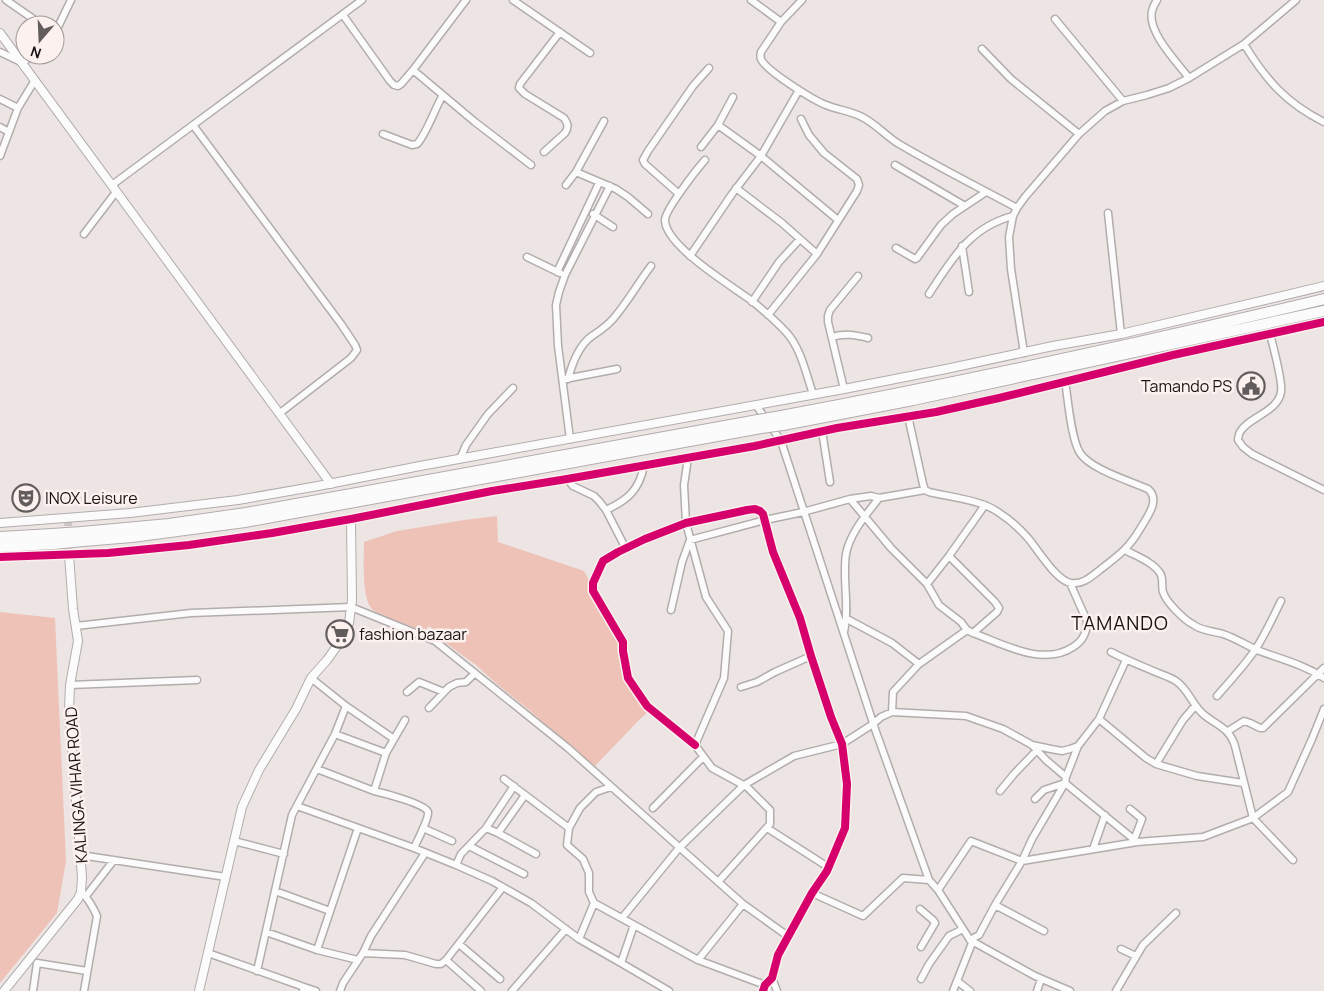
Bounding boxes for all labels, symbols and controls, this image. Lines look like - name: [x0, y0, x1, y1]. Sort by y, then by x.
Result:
- north arrow: [15, 15, 65, 65]
- text: N: [28, 42, 43, 63]
- public building icon: Tamando PS: [1236, 371, 1266, 401]
- place label: Tamando PS: [1141, 375, 1232, 397]
- theatre icon: INOX Leisure: [11, 483, 41, 513]
- place label: INOX Leisure: [45, 487, 137, 509]
- district label: TAMANDO: [1071, 610, 1169, 636]
- supermarket icon: fashion bazaar: [325, 619, 355, 649]
- place label: fashion bazaar: [359, 623, 467, 645]
- street label: KALINGA VIHAR ROAD: [60, 706, 92, 864]

